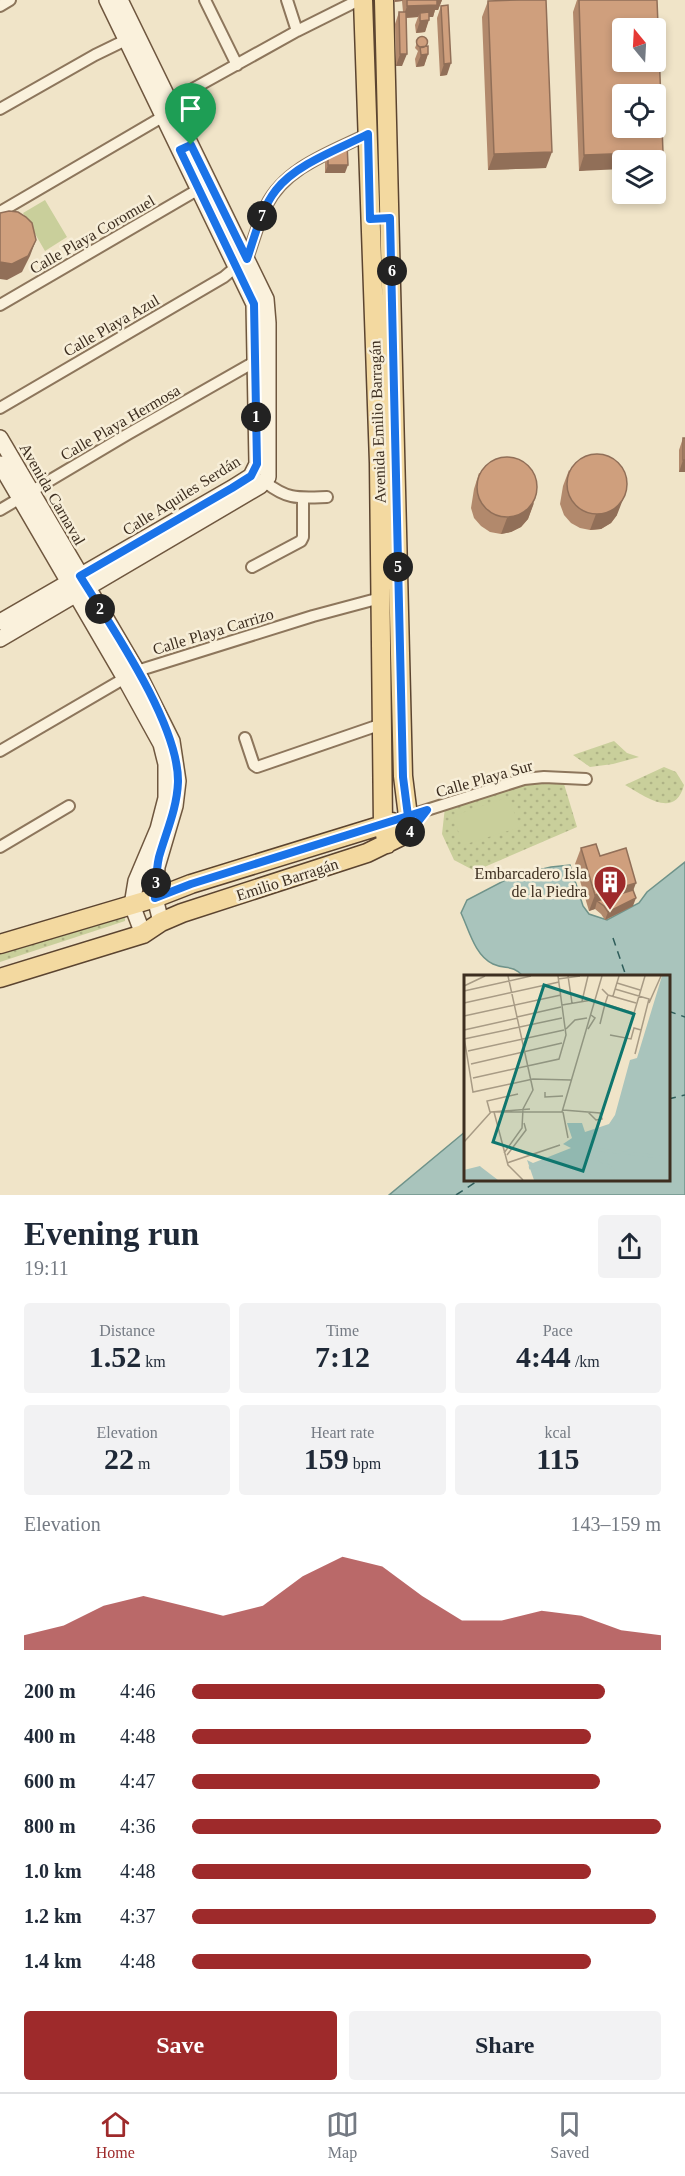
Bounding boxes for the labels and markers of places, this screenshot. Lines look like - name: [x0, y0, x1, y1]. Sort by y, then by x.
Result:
- pin: [165, 83, 216, 145]
- pin: 7: [247, 201, 277, 231]
- pin: 6: [377, 256, 407, 286]
- pin: 1: [241, 402, 271, 432]
- pin: 5: [383, 552, 413, 582]
- pin: 2: [85, 594, 115, 624]
- pin: 4: [395, 817, 425, 847]
- building icon: Embarcadero Isla de la Piedra: [592, 864, 628, 911]
- place label: Embarcadero Isla de la Piedra: [475, 865, 587, 900]
- pin: 3: [141, 868, 171, 898]

